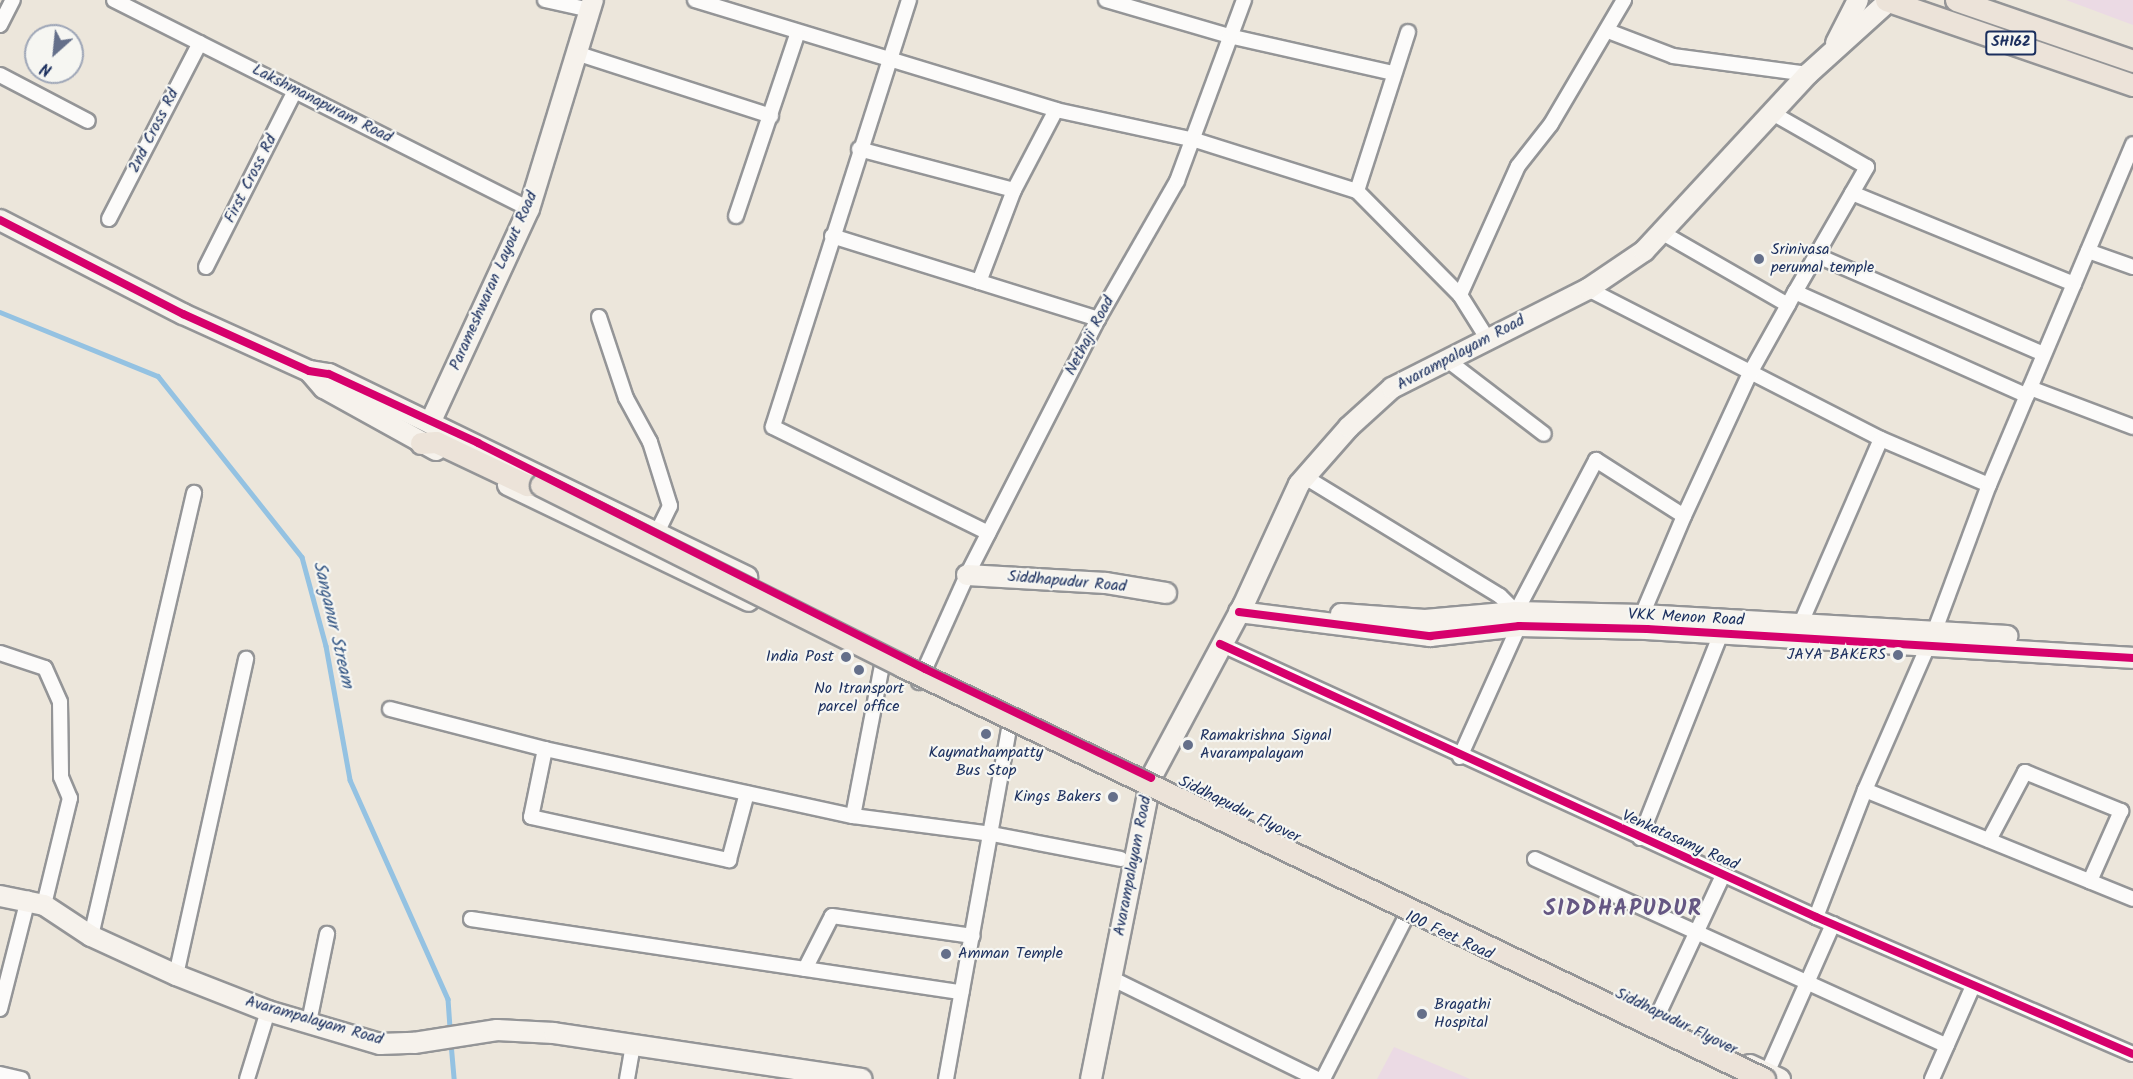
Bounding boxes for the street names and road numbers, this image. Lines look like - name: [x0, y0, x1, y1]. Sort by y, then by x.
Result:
- road number: SH162: [1984, 31, 2038, 55]
- street label: Lakshmanapuram Road: [249, 60, 395, 148]
- street label: 2nd Cross Rd: [125, 86, 183, 176]
- street label: First Cross Rd: [221, 132, 281, 226]
- street label: Parameshwaran Layout Road: [446, 189, 542, 373]
- street label: Nethaji Road: [1061, 293, 1119, 379]
- street label: Avarampalayam Road: [1394, 311, 1528, 395]
- street label: Siddhapudur Road: [1007, 567, 1127, 597]
- street label: VKK Menon Road: [1627, 605, 1745, 631]
- street label: Siddhapudur Flyover: [1175, 772, 1303, 848]
- street label: Avarampalayam Road: [1110, 794, 1156, 938]
- street label: Venkatasamy Road: [1619, 807, 1741, 875]
- street label: 100 Feet Road: [1402, 907, 1496, 965]
- street label: Siddhapudur Flyover: [1612, 984, 1740, 1060]
- street label: Avarampalayam Road: [243, 992, 385, 1050]

